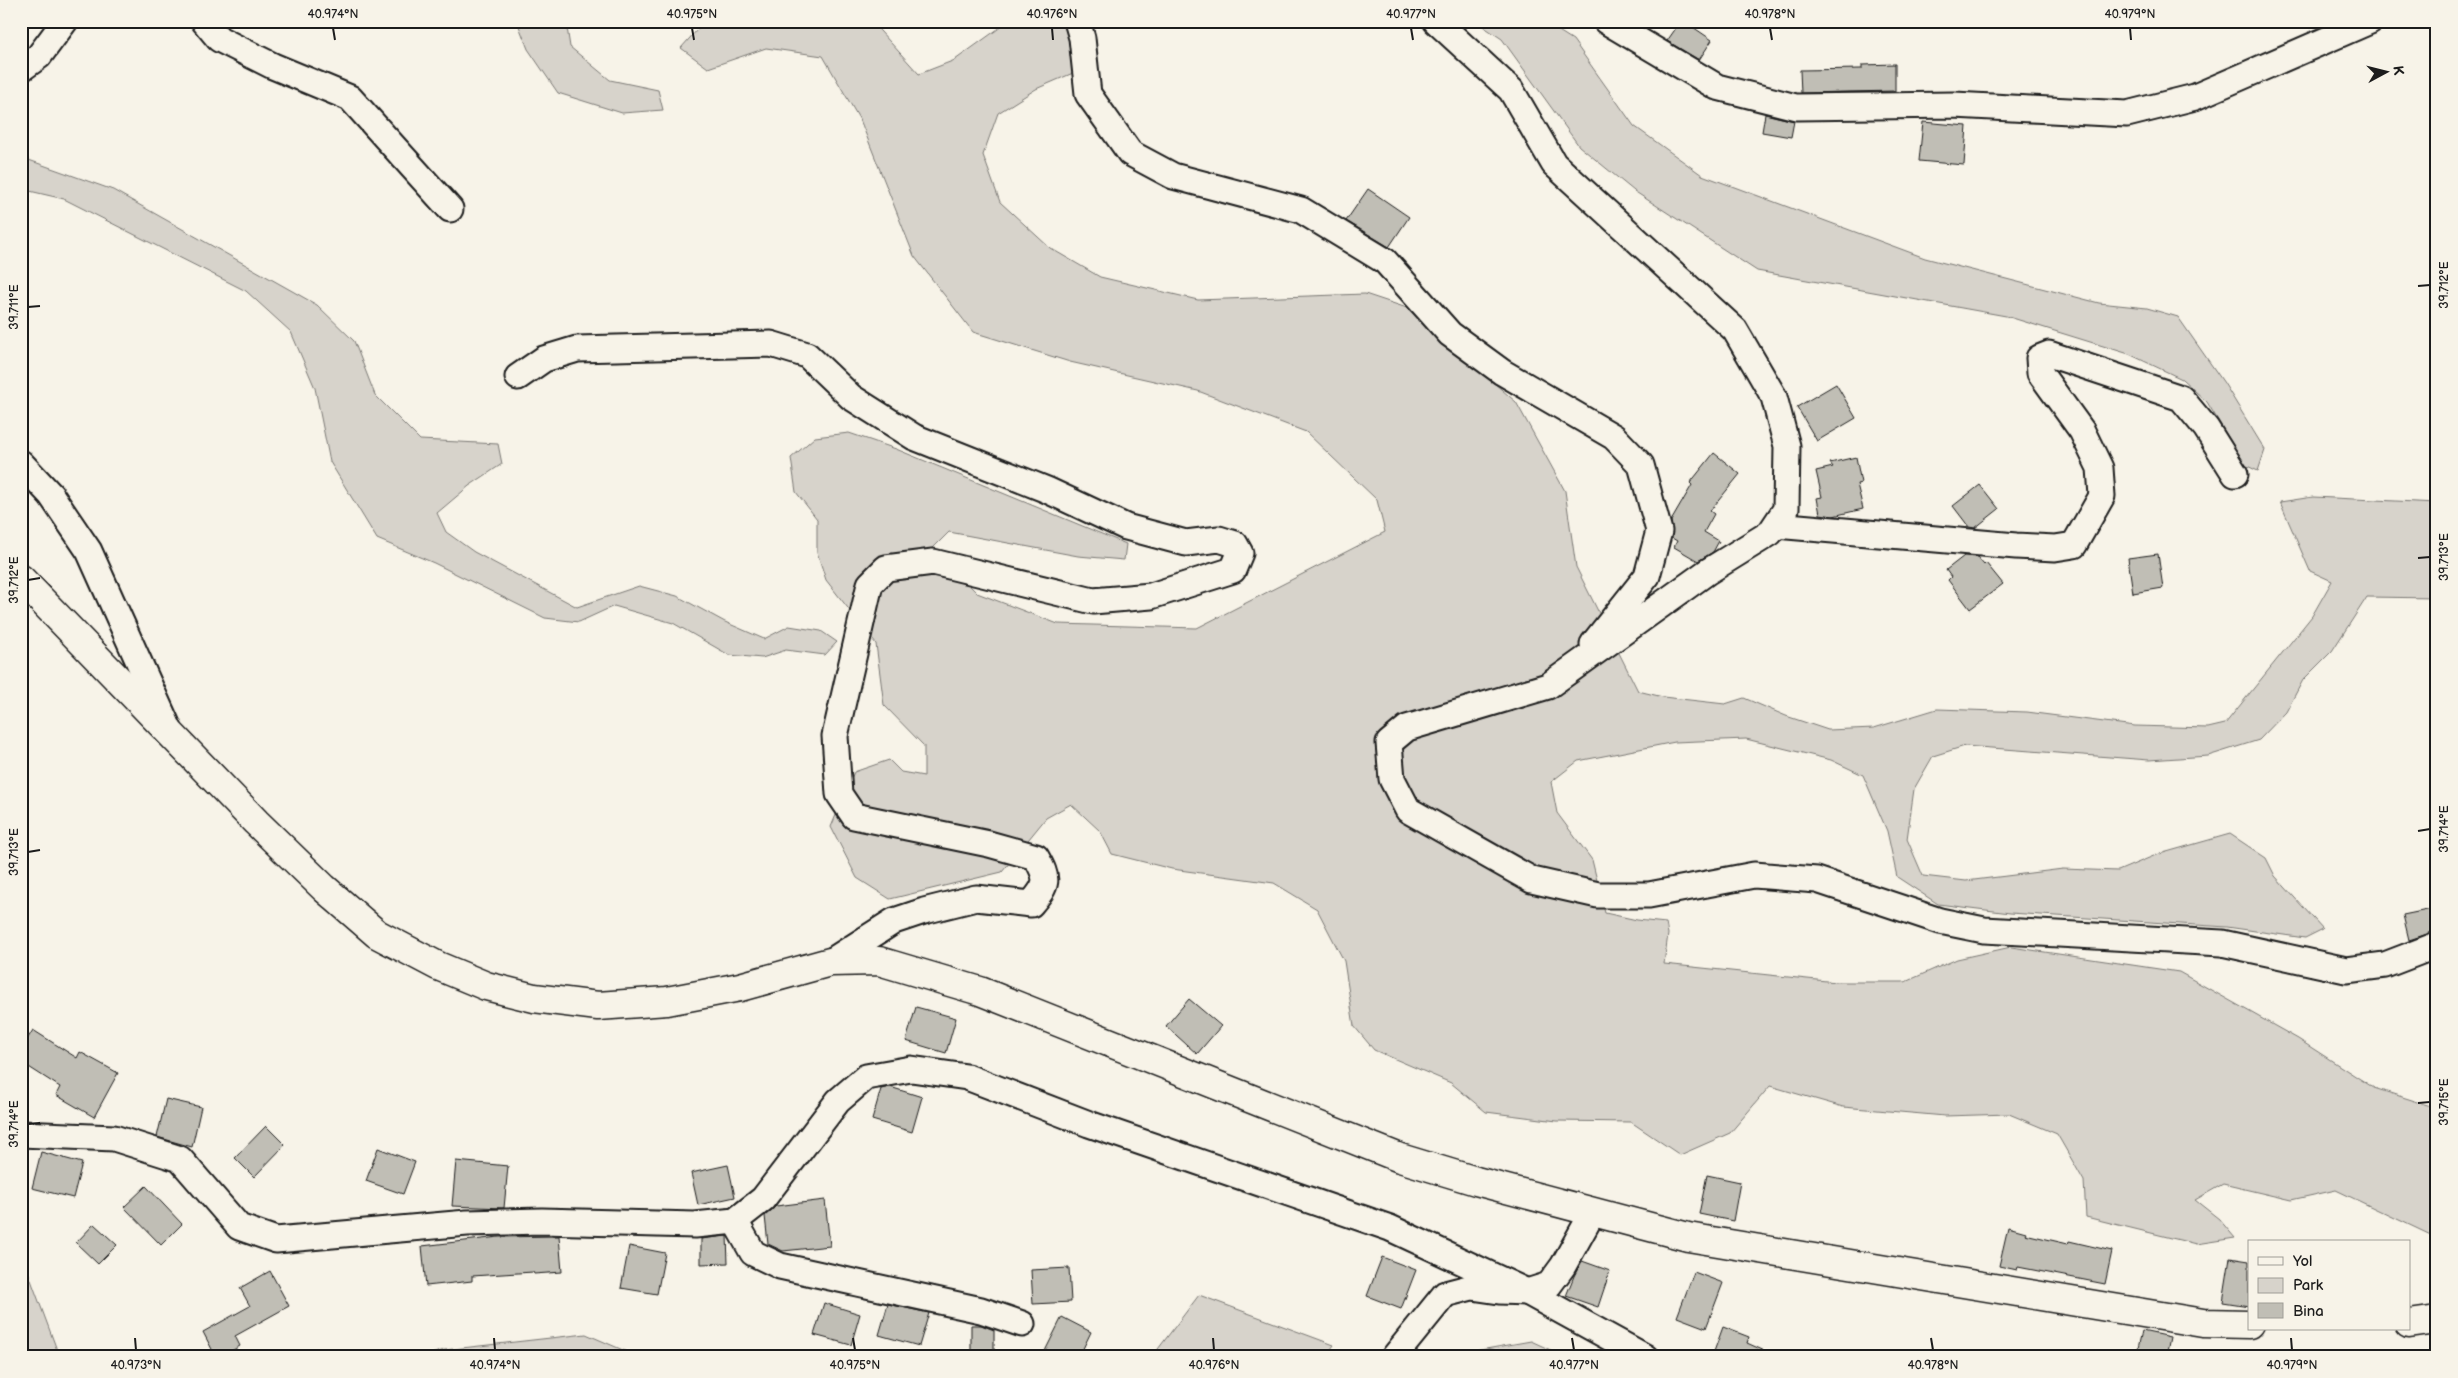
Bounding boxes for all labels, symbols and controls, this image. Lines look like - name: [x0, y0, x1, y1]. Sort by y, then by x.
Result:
- text: 40.974°N: [308, 7, 358, 22]
- text: 40.975°N: [667, 7, 717, 22]
- text: 40.976°N: [1026, 7, 1078, 22]
- text: 40.977°N: [1386, 7, 1436, 22]
- text: 40.978°N: [1744, 7, 1796, 22]
- text: 40.979°N: [2104, 7, 2156, 22]
- north arrow: [2360, 48, 2410, 98]
- text: K: [2389, 65, 2407, 77]
- text: 39.712°E: [2437, 261, 2452, 309]
- text: 39.711°E: [7, 284, 22, 330]
- text: 39.713°E: [2437, 533, 2452, 581]
- text: 39.712°E: [7, 556, 22, 604]
- text: 39.714°E: [2437, 805, 2452, 853]
- text: 39.713°E: [7, 828, 22, 876]
- text: 39.715°E: [2437, 1078, 2452, 1126]
- text: 39.714°E: [7, 1100, 22, 1148]
- legend: [2248, 1240, 2410, 1330]
- text: Yol: [2292, 1252, 2312, 1271]
- text: Park: [2293, 1276, 2324, 1295]
- text: Bina: [2293, 1302, 2324, 1321]
- text: 40.973°N: [110, 1358, 162, 1373]
- text: 40.974°N: [470, 1358, 520, 1373]
- text: 40.975°N: [830, 1358, 880, 1373]
- text: 40.976°N: [1188, 1358, 1240, 1373]
- text: 40.977°N: [1549, 1358, 1599, 1373]
- text: 40.978°N: [1907, 1358, 1959, 1373]
- text: 40.979°N: [2266, 1358, 2318, 1373]

